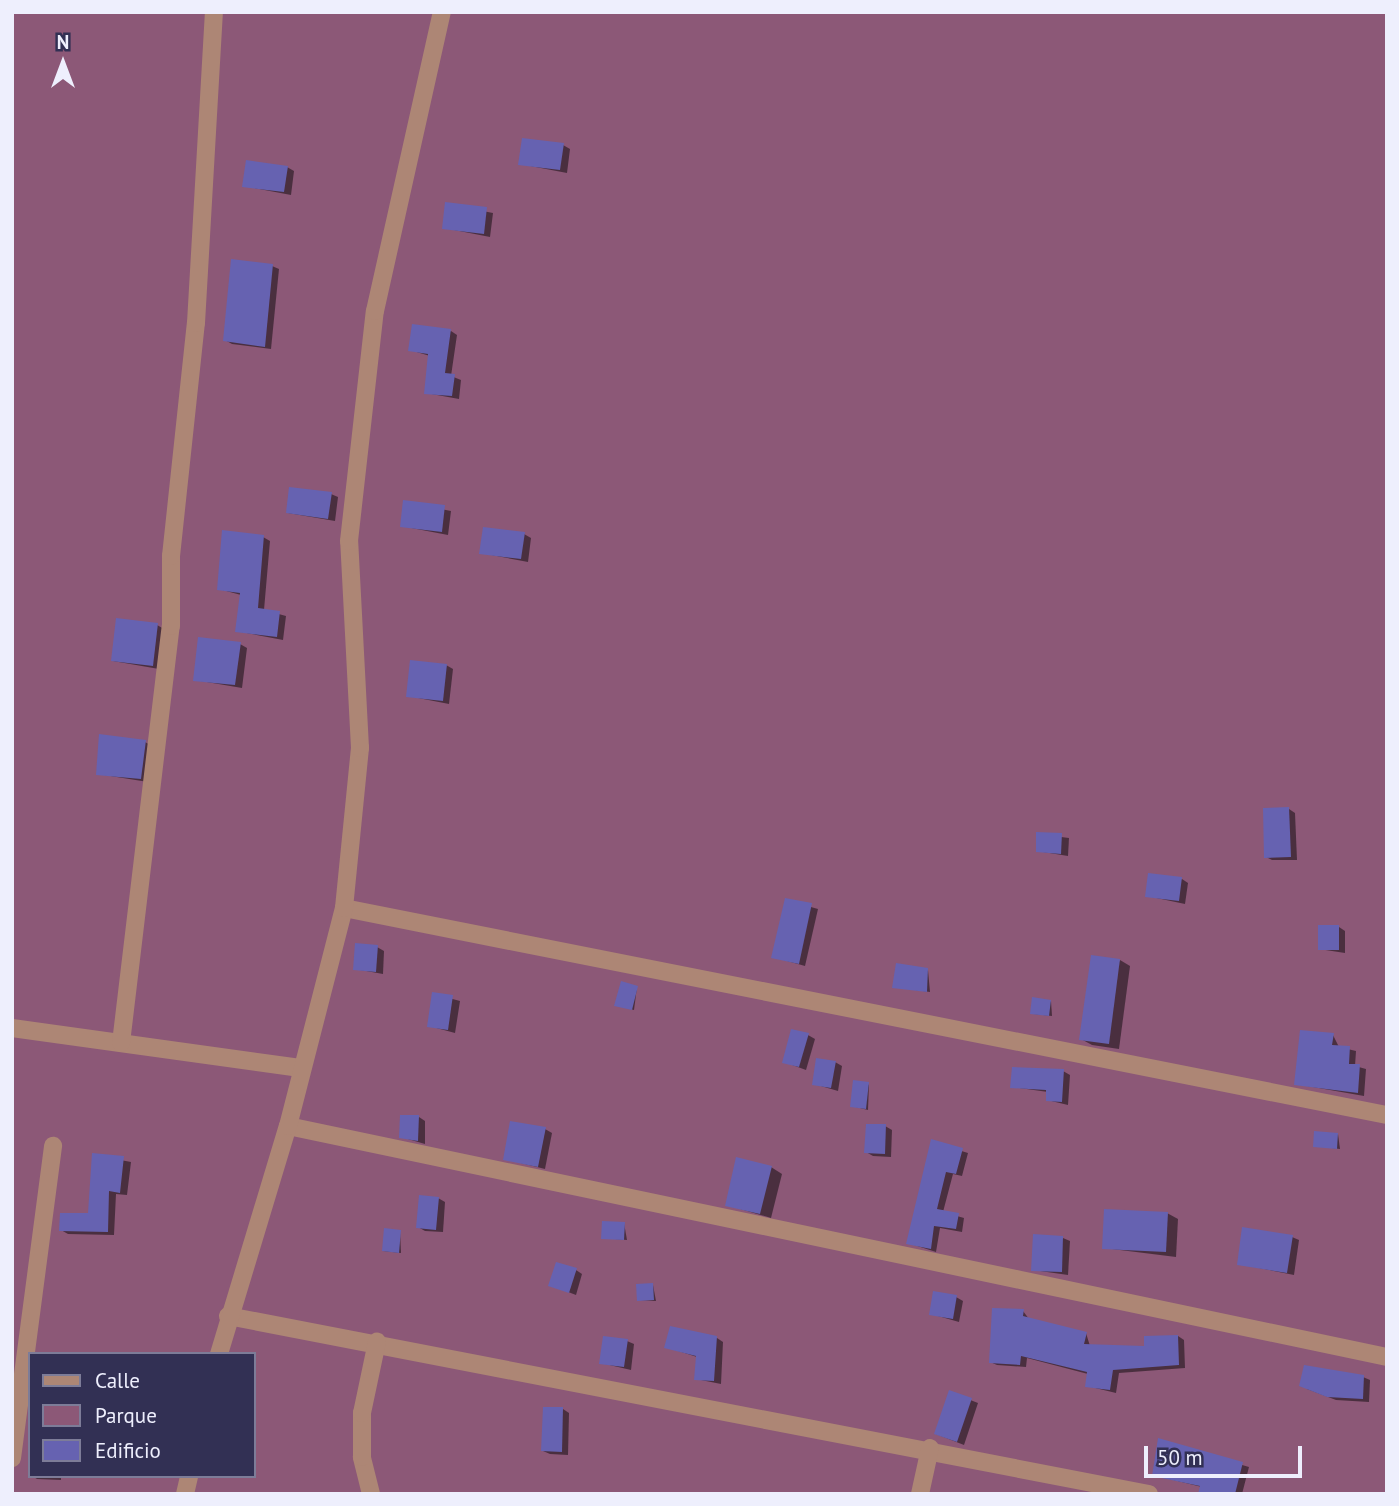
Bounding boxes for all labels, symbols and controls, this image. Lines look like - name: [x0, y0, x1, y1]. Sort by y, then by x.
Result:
- north arrow: [28, 28, 98, 98]
- text: N: [57, 30, 69, 54]
- legend: [28, 1352, 256, 1478]
- text: Calle: [95, 1367, 140, 1394]
- text: Parque: [95, 1402, 157, 1429]
- scale bar: [1147, 1432, 1304, 1476]
- text: Edificio: [95, 1437, 161, 1464]
- text: 50 m: [1157, 1444, 1203, 1471]

